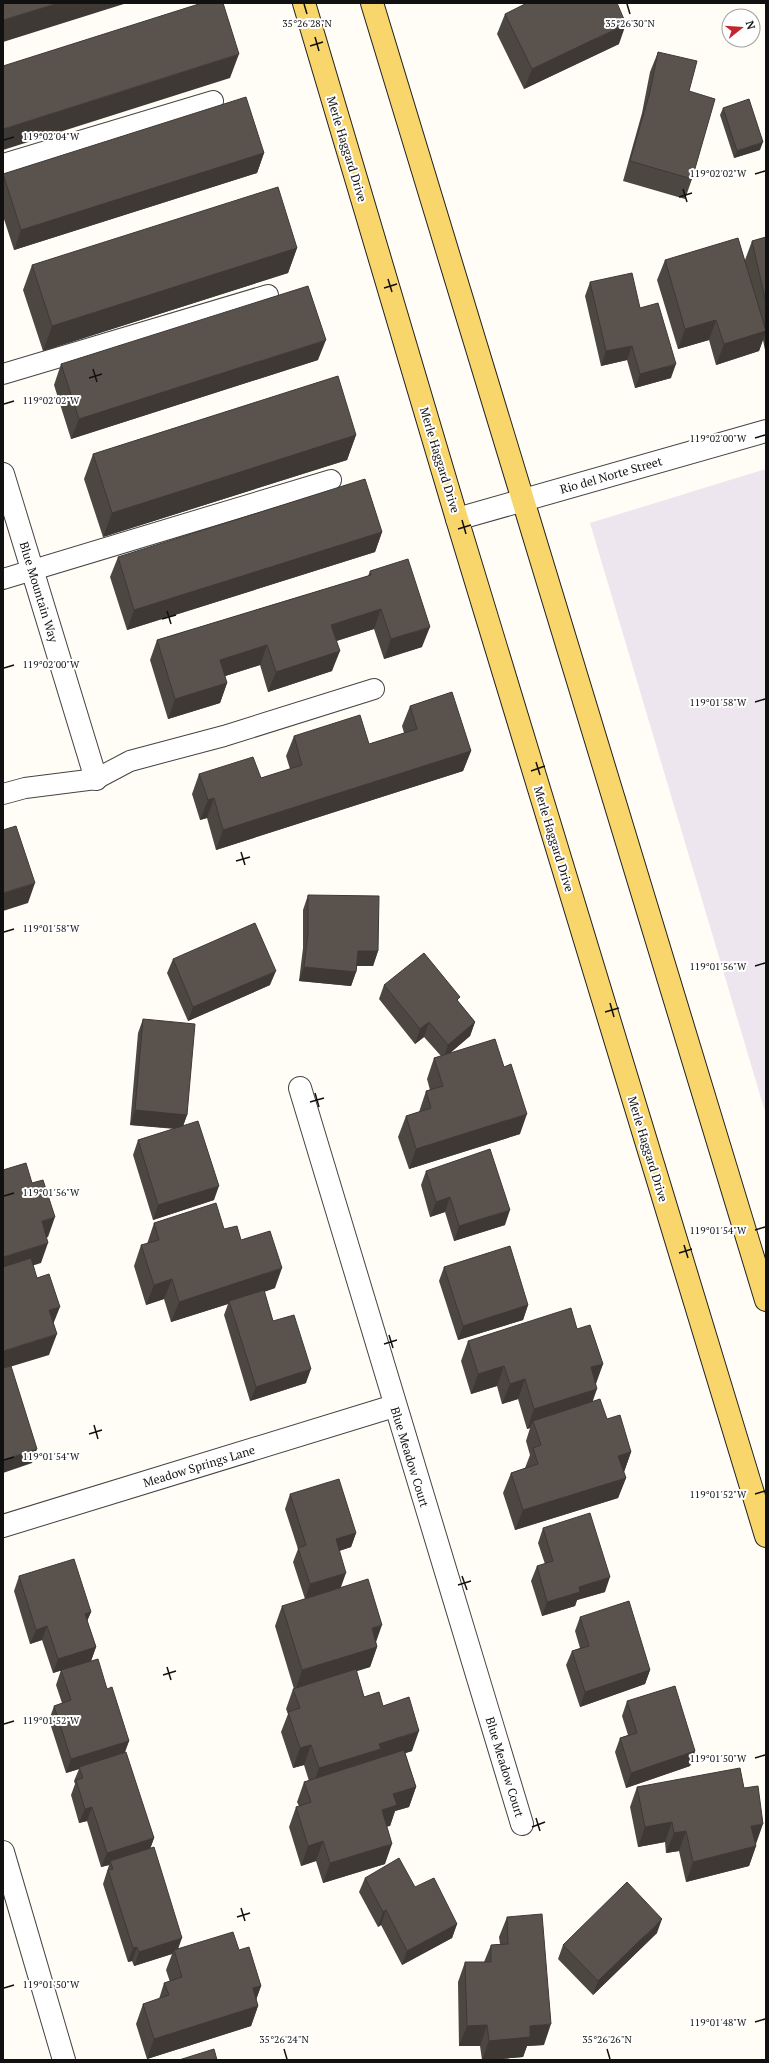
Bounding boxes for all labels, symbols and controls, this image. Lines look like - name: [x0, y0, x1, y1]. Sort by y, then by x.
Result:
- north arrow: [721, 8, 761, 48]
- text: 35°26'28"N: [282, 17, 332, 30]
- text: 35°26'30"N: [605, 17, 655, 30]
- text: N: [743, 19, 759, 32]
- street label: Merle Haggard Drive: [324, 94, 370, 204]
- text: 119°02'04"W: [23, 130, 80, 143]
- text: 119°02'02"W: [690, 167, 747, 180]
- text: 119°02'02"W: [23, 394, 80, 407]
- street label: Merle Haggard Drive: [417, 405, 463, 515]
- text: 119°02'00"W: [690, 432, 747, 445]
- street label: Rio del Norte Street: [558, 453, 664, 497]
- street label: Blue Mountain Way: [17, 540, 62, 645]
- text: 119°02'00"W: [23, 658, 80, 671]
- text: 119°01'58"W: [690, 696, 747, 709]
- street label: Merle Haggard Drive: [531, 784, 577, 894]
- text: 119°01'58"W: [23, 922, 80, 935]
- text: 119°01'56"W: [690, 960, 747, 973]
- street label: Merle Haggard Drive: [625, 1094, 671, 1204]
- text: 119°01'56"W: [23, 1186, 80, 1199]
- text: 119°01'54"W: [690, 1224, 747, 1237]
- street label: Blue Meadow Court: [388, 1405, 433, 1510]
- street label: Meadow Springs Lane: [141, 1442, 257, 1490]
- text: 119°01'54"W: [23, 1450, 80, 1463]
- text: 119°01'52"W: [690, 1488, 747, 1501]
- text: 119°01'52"W: [23, 1714, 80, 1727]
- street label: Blue Meadow Court: [483, 1715, 528, 1820]
- text: 119°01'50"W: [690, 1752, 747, 1765]
- text: 119°01'50"W: [23, 1978, 80, 1991]
- text: 119°01'48"W: [690, 2016, 747, 2029]
- text: 35°26'24"N: [259, 2033, 309, 2046]
- text: 35°26'26"N: [582, 2033, 632, 2046]

